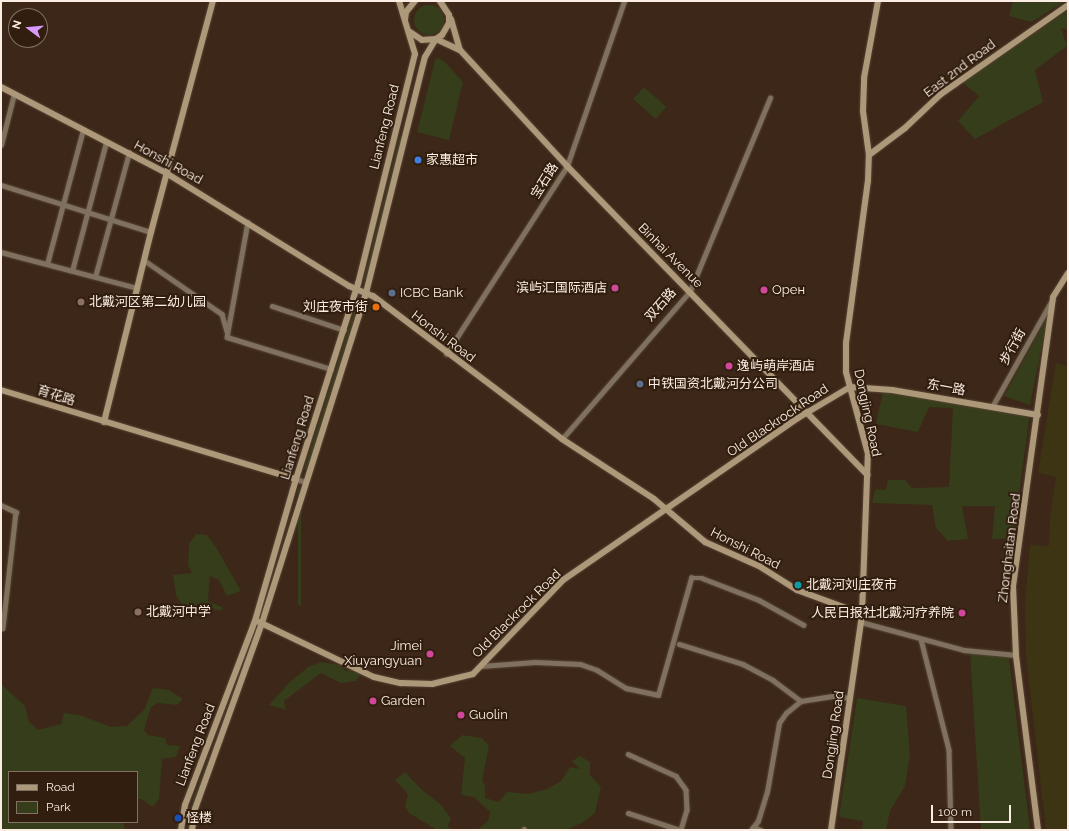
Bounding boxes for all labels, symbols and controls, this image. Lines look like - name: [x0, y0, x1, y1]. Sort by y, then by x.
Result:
- north arrow: [8, 8, 48, 48]
- text: N: [10, 19, 24, 31]
- street label: East 2nd Road: [921, 37, 999, 101]
- street label: Lianfeng Road: [367, 83, 403, 171]
- street label: Honshi Road: [131, 138, 205, 188]
- place label: 家惠超市: [426, 152, 478, 168]
- marker: 家惠超市: [413, 155, 423, 165]
- street label: 宝石路: [528, 160, 562, 202]
- street label: Binhai Avenue: [634, 220, 706, 292]
- place label: 滨屿汇国际酒店: [516, 280, 607, 296]
- place label: Oрен: [772, 282, 805, 298]
- marker: 滨屿汇国际酒店: [610, 283, 620, 293]
- place label: ICBC Bank: [400, 285, 463, 301]
- street label: 双石路: [642, 285, 680, 325]
- marker: Oрен: [759, 285, 769, 295]
- marker: ICBC Bank: [387, 288, 397, 298]
- place label: 北戴河区第二幼儿园: [89, 294, 206, 310]
- marker: 北戴河区第二幼儿园: [76, 297, 86, 307]
- place label: 刘庄夜市街: [303, 299, 368, 315]
- marker: 刘庄夜市街: [371, 302, 381, 312]
- street label: Honshi Road: [408, 308, 478, 366]
- street label: 步行街: [997, 326, 1029, 368]
- place label: 逸屿萌岸酒店: [737, 358, 815, 374]
- marker: 逸屿萌岸酒店: [724, 361, 734, 371]
- street label: Dongjing Road: [850, 368, 884, 458]
- place label: 中铁国资北戴河分公司: [648, 376, 778, 392]
- street label: 东一路: [925, 377, 967, 399]
- marker: 中铁国资北戴河分公司: [635, 379, 645, 389]
- street label: Old Blackrock Road: [724, 381, 832, 461]
- street label: 育花路: [35, 383, 77, 409]
- street label: Lianfeng Road: [278, 394, 318, 482]
- street label: Zhonghaitan Road: [996, 492, 1024, 604]
- street label: Honshi Road: [708, 525, 782, 573]
- street label: Old Blackrock Road: [470, 567, 564, 661]
- place label: 北戴河刘庄夜市: [806, 577, 897, 593]
- marker: 北戴河刘庄夜市: [793, 580, 803, 590]
- place label: 北戴河中学: [146, 604, 211, 620]
- place label: 人民日报社北戴河疗养院: [811, 605, 954, 621]
- marker: 北戴河中学: [133, 607, 143, 617]
- marker: 人民日报社北戴河疗养院: [957, 608, 967, 618]
- place label: Jimei Xiuyangyuan: [344, 639, 422, 670]
- marker: Jimei Xiuyangyuan: [425, 649, 435, 659]
- street label: Dongjing Road: [820, 690, 848, 780]
- place label: Garden: [381, 693, 425, 709]
- marker: Garden: [368, 696, 378, 706]
- street label: Lianfeng Road: [173, 702, 219, 788]
- place label: Guolin: [469, 707, 508, 723]
- marker: Guolin: [456, 710, 466, 720]
- legend: [8, 771, 138, 823]
- text: Road: [46, 780, 75, 794]
- scale bar: [933, 797, 1013, 823]
- text: Park: [46, 800, 71, 814]
- text: 100 m: [938, 805, 972, 819]
- place label: 怪楼: [186, 810, 212, 826]
- marker: 怪楼: [173, 813, 183, 823]

